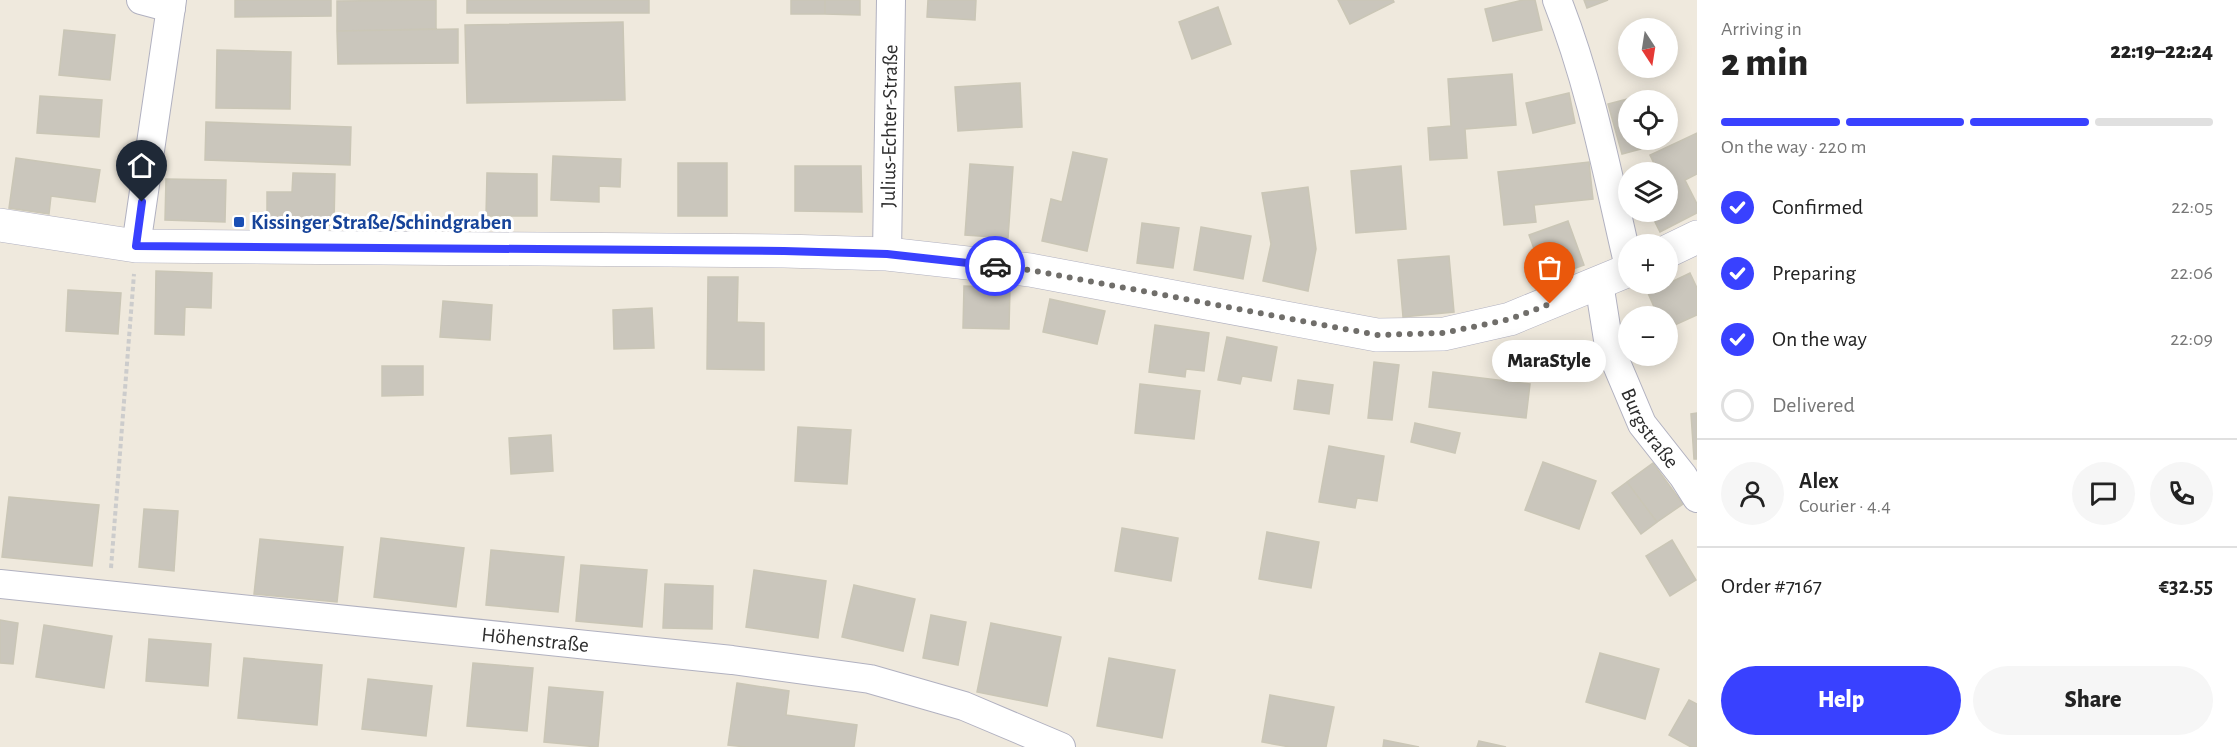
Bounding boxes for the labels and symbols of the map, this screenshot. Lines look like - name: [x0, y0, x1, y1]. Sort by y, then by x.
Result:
- north arrow: [1618, 18, 1678, 78]
- street label: Julius-Echter-Straße: [878, 44, 901, 208]
- pin: [116, 140, 167, 202]
- place label: Kissinger Straße/Schindgraben: [251, 212, 512, 233]
- marker: Kissinger Straße/Schindgraben: [232, 215, 246, 229]
- courier: [965, 236, 1025, 296]
- pin: [1524, 242, 1575, 304]
- callout: MaraStyle: [1493, 340, 1607, 382]
- street label: Burgstraße: [1617, 385, 1683, 472]
- street label: Höhenstraße: [480, 624, 590, 656]

